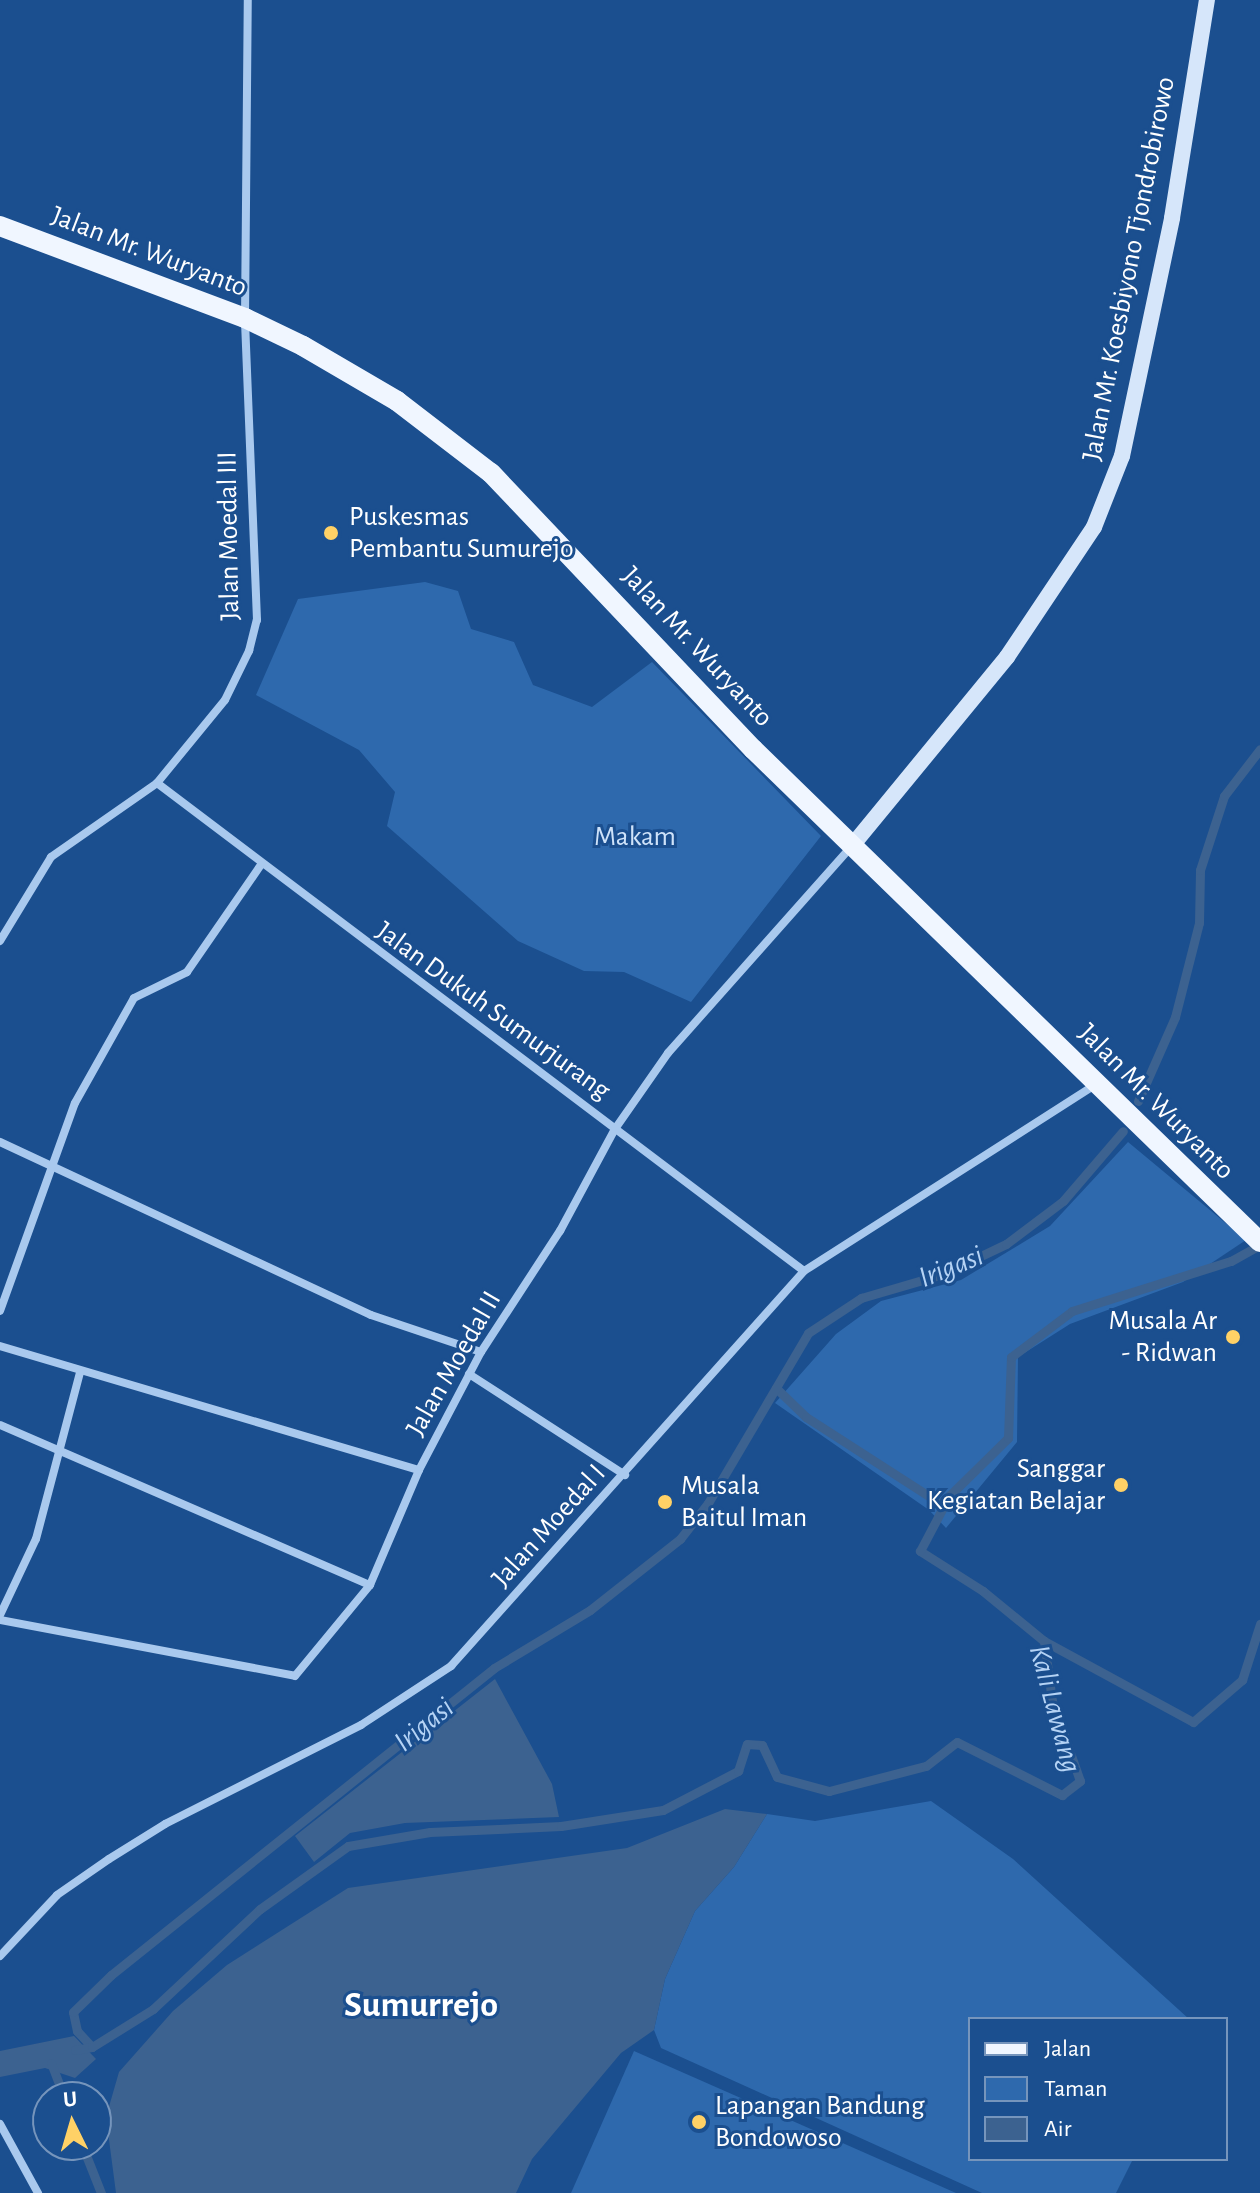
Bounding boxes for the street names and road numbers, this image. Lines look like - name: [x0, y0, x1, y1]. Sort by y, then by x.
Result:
- street label: Jalan Mr. Koesbiyono Tjondrobirowo: [1075, 74, 1183, 464]
- street label: Jalan Mr. Wuryanto: [46, 199, 252, 305]
- street label: Jalan Moedal III: [211, 451, 247, 621]
- street label: Jalan Mr. Wuryanto: [614, 560, 780, 734]
- street label: Jalan Dukuh Sumurjurang: [369, 915, 617, 1107]
- street label: Jalan Mr. Wuryanto: [1071, 1017, 1241, 1187]
- street label: Jalan Moedal II: [399, 1286, 509, 1442]
- street label: Jalan Moedal I: [485, 1457, 613, 1595]

